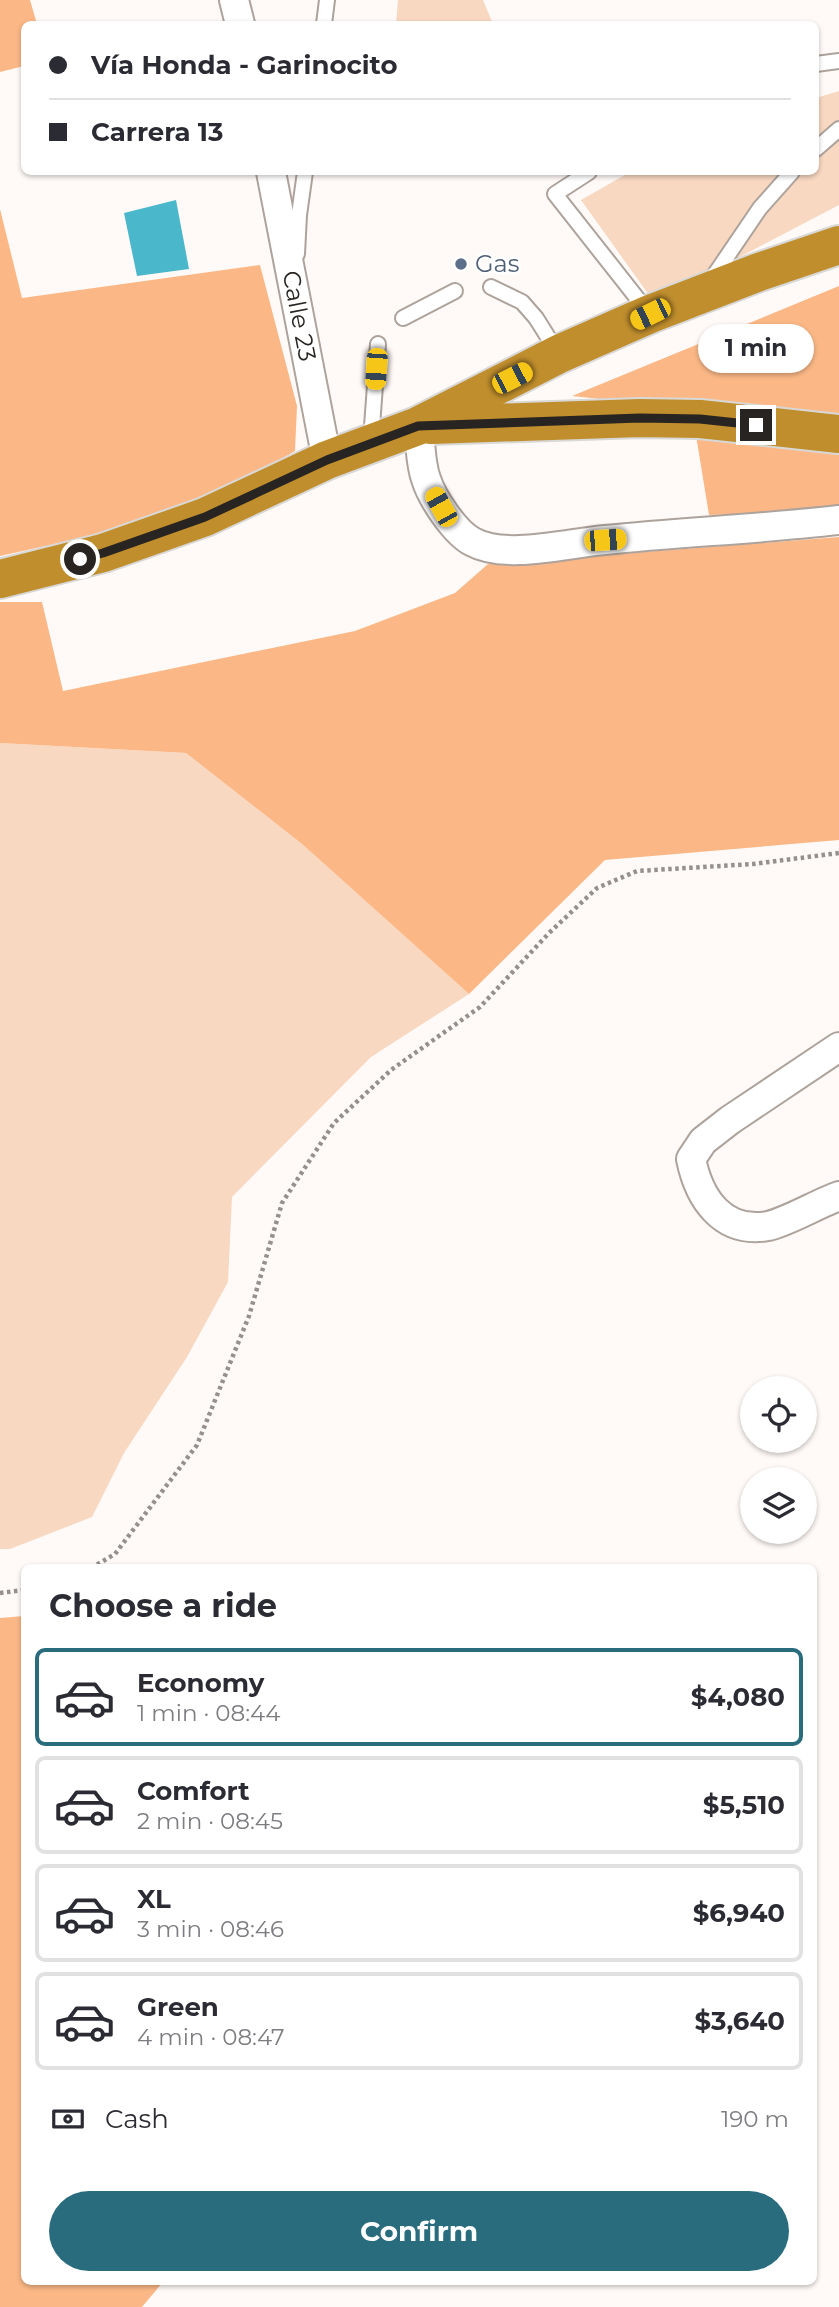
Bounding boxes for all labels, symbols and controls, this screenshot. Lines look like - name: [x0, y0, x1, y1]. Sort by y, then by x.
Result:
- text: Vía Honda - Garinocito: [91, 49, 398, 81]
- text: Carrera 13: [91, 116, 223, 148]
- place label: Gas: [475, 249, 519, 278]
- marker: Gas: [453, 256, 469, 272]
- street label: Calle 23: [276, 268, 322, 364]
- car: [627, 295, 674, 333]
- callout: 1 min: [698, 324, 814, 372]
- text: 1 min: [725, 334, 787, 362]
- car: [365, 347, 388, 391]
- car: [489, 359, 536, 397]
- route end: [740, 409, 772, 441]
- car: [422, 484, 461, 530]
- car: [584, 528, 627, 552]
- route start: [64, 543, 96, 575]
- map controls: [740, 1376, 817, 1544]
- button: locate: [740, 1376, 817, 1453]
- button: layers: [740, 1467, 817, 1544]
- text: Choose a ride: [49, 1586, 277, 1625]
- icon: car: [53, 1666, 116, 1729]
- text: Economy: [137, 1667, 264, 1699]
- text: $4,080: [691, 1681, 785, 1713]
- text: 1 min · 08:44: [137, 1699, 281, 1727]
- icon: car: [53, 1774, 116, 1837]
- text: Comfort: [137, 1775, 249, 1807]
- text: $5,510: [703, 1789, 785, 1821]
- text: 2 min · 08:45: [137, 1807, 283, 1835]
- icon: car: [53, 1882, 116, 1945]
- text: XL: [137, 1883, 171, 1915]
- text: $6,940: [693, 1897, 785, 1929]
- text: 3 min · 08:46: [137, 1915, 284, 1943]
- icon: car: [53, 1990, 116, 2053]
- text: Green: [137, 1991, 219, 2023]
- text: $3,640: [695, 2005, 785, 2037]
- text: 4 min · 08:47: [137, 2023, 285, 2051]
- icon: cash: [49, 2100, 87, 2138]
- text: Cash: [105, 2103, 169, 2135]
- text: 190 m: [721, 2105, 789, 2133]
- button: Confirm: [49, 2191, 789, 2271]

